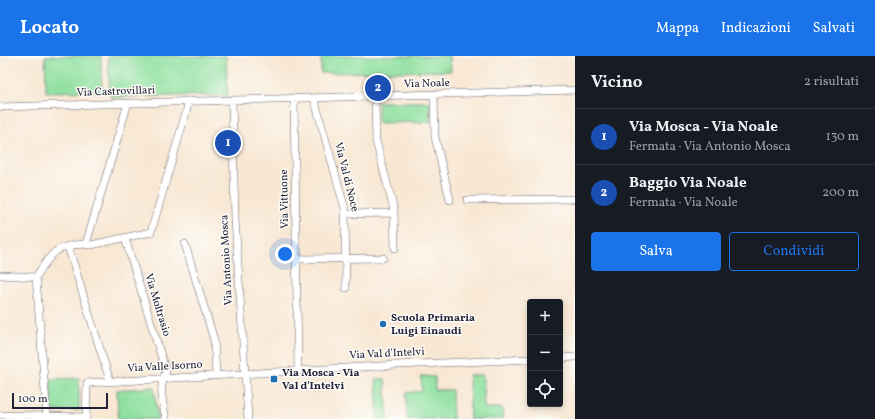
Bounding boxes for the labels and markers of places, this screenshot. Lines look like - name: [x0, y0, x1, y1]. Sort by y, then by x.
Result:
- pin: 2: [365, 73, 391, 103]
- pin: 1: [215, 128, 241, 158]
- place label: Scuola Primaria Luigi Einaudi: [391, 311, 475, 339]
- marker: Scuola Primaria Luigi Einaudi: [378, 319, 388, 329]
- place label: Via Mosca - Via Val d'Intelvi: [282, 366, 359, 394]
- marker: Via Mosca - Via Val d'Intelvi: [269, 374, 279, 384]

